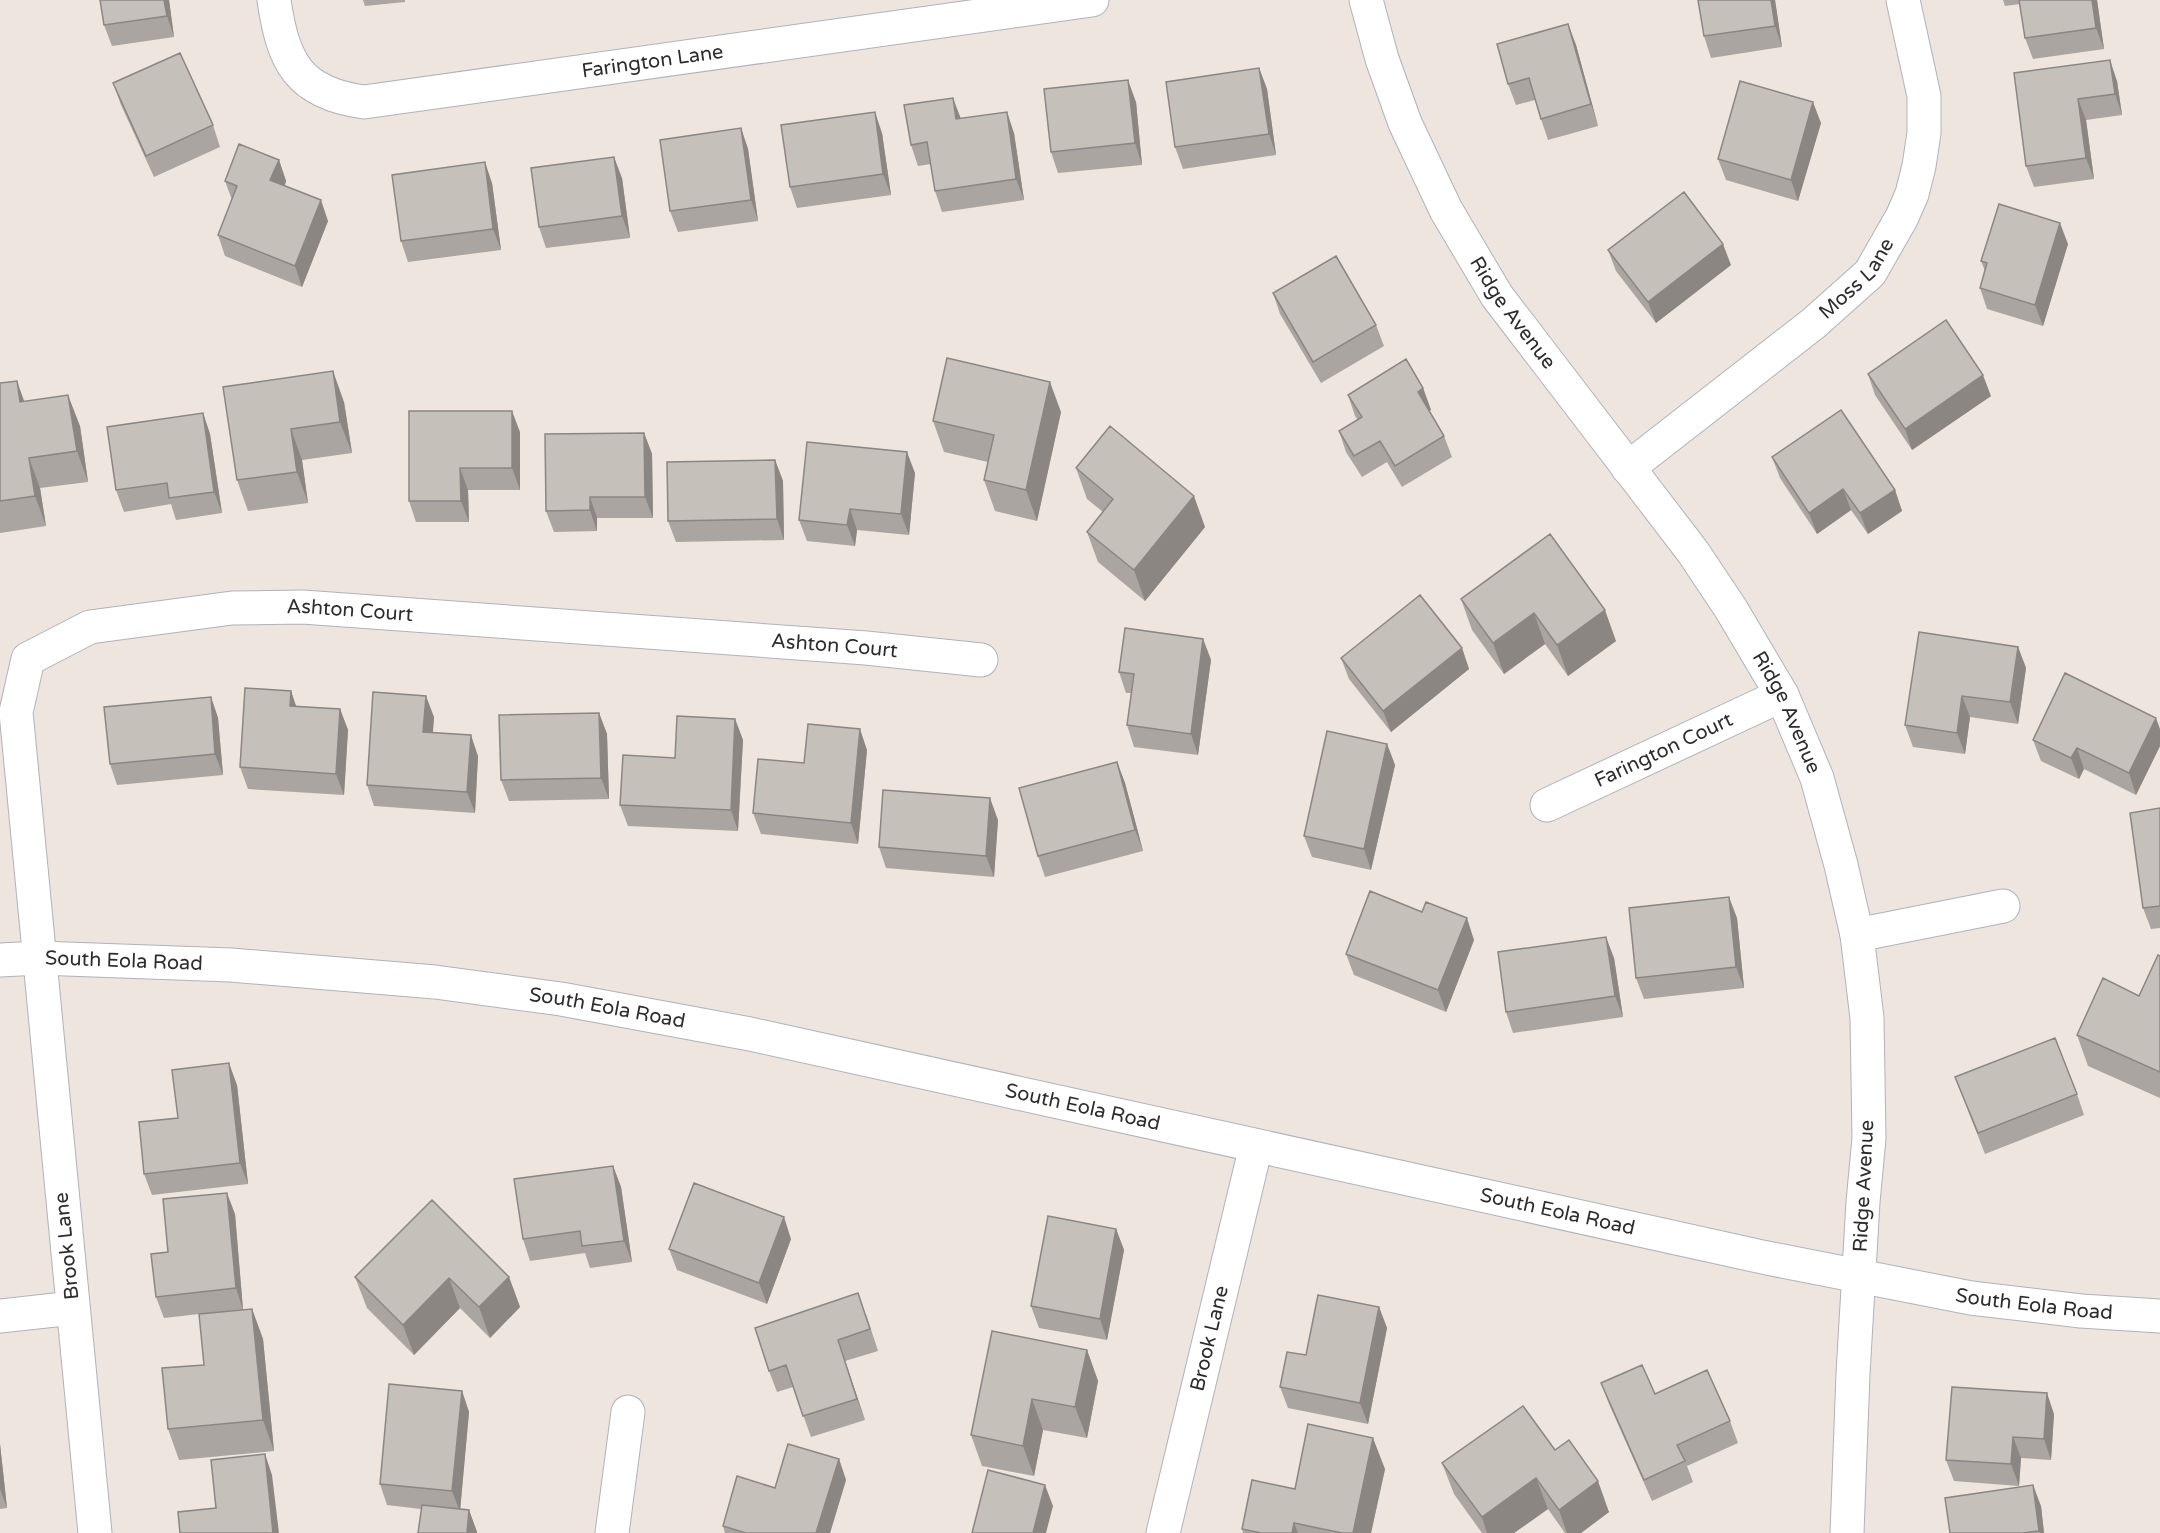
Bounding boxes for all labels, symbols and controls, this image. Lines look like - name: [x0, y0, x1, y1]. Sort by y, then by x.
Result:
- street label: Farington Lane: [580, 40, 725, 83]
- street label: Moss Lane: [1814, 234, 1899, 324]
- street label: Ridge Avenue: [1464, 252, 1561, 374]
- street label: Ashton Court: [286, 595, 414, 627]
- street label: Ashton Court: [770, 629, 899, 663]
- street label: Ridge Avenue: [1747, 647, 1826, 777]
- street label: Farington Court: [1591, 708, 1737, 793]
- street label: South Eola Road: [44, 946, 203, 976]
- street label: South Eola Road: [528, 983, 687, 1034]
- street label: South Eola Road: [1003, 1079, 1163, 1136]
- street label: Ridge Avenue: [1849, 1119, 1879, 1253]
- street label: South Eola Road: [1478, 1183, 1637, 1241]
- street label: Brook Lane: [49, 1191, 85, 1301]
- street label: Brook Lane: [1185, 1283, 1234, 1394]
- street label: South Eola Road: [1953, 1283, 2113, 1325]

